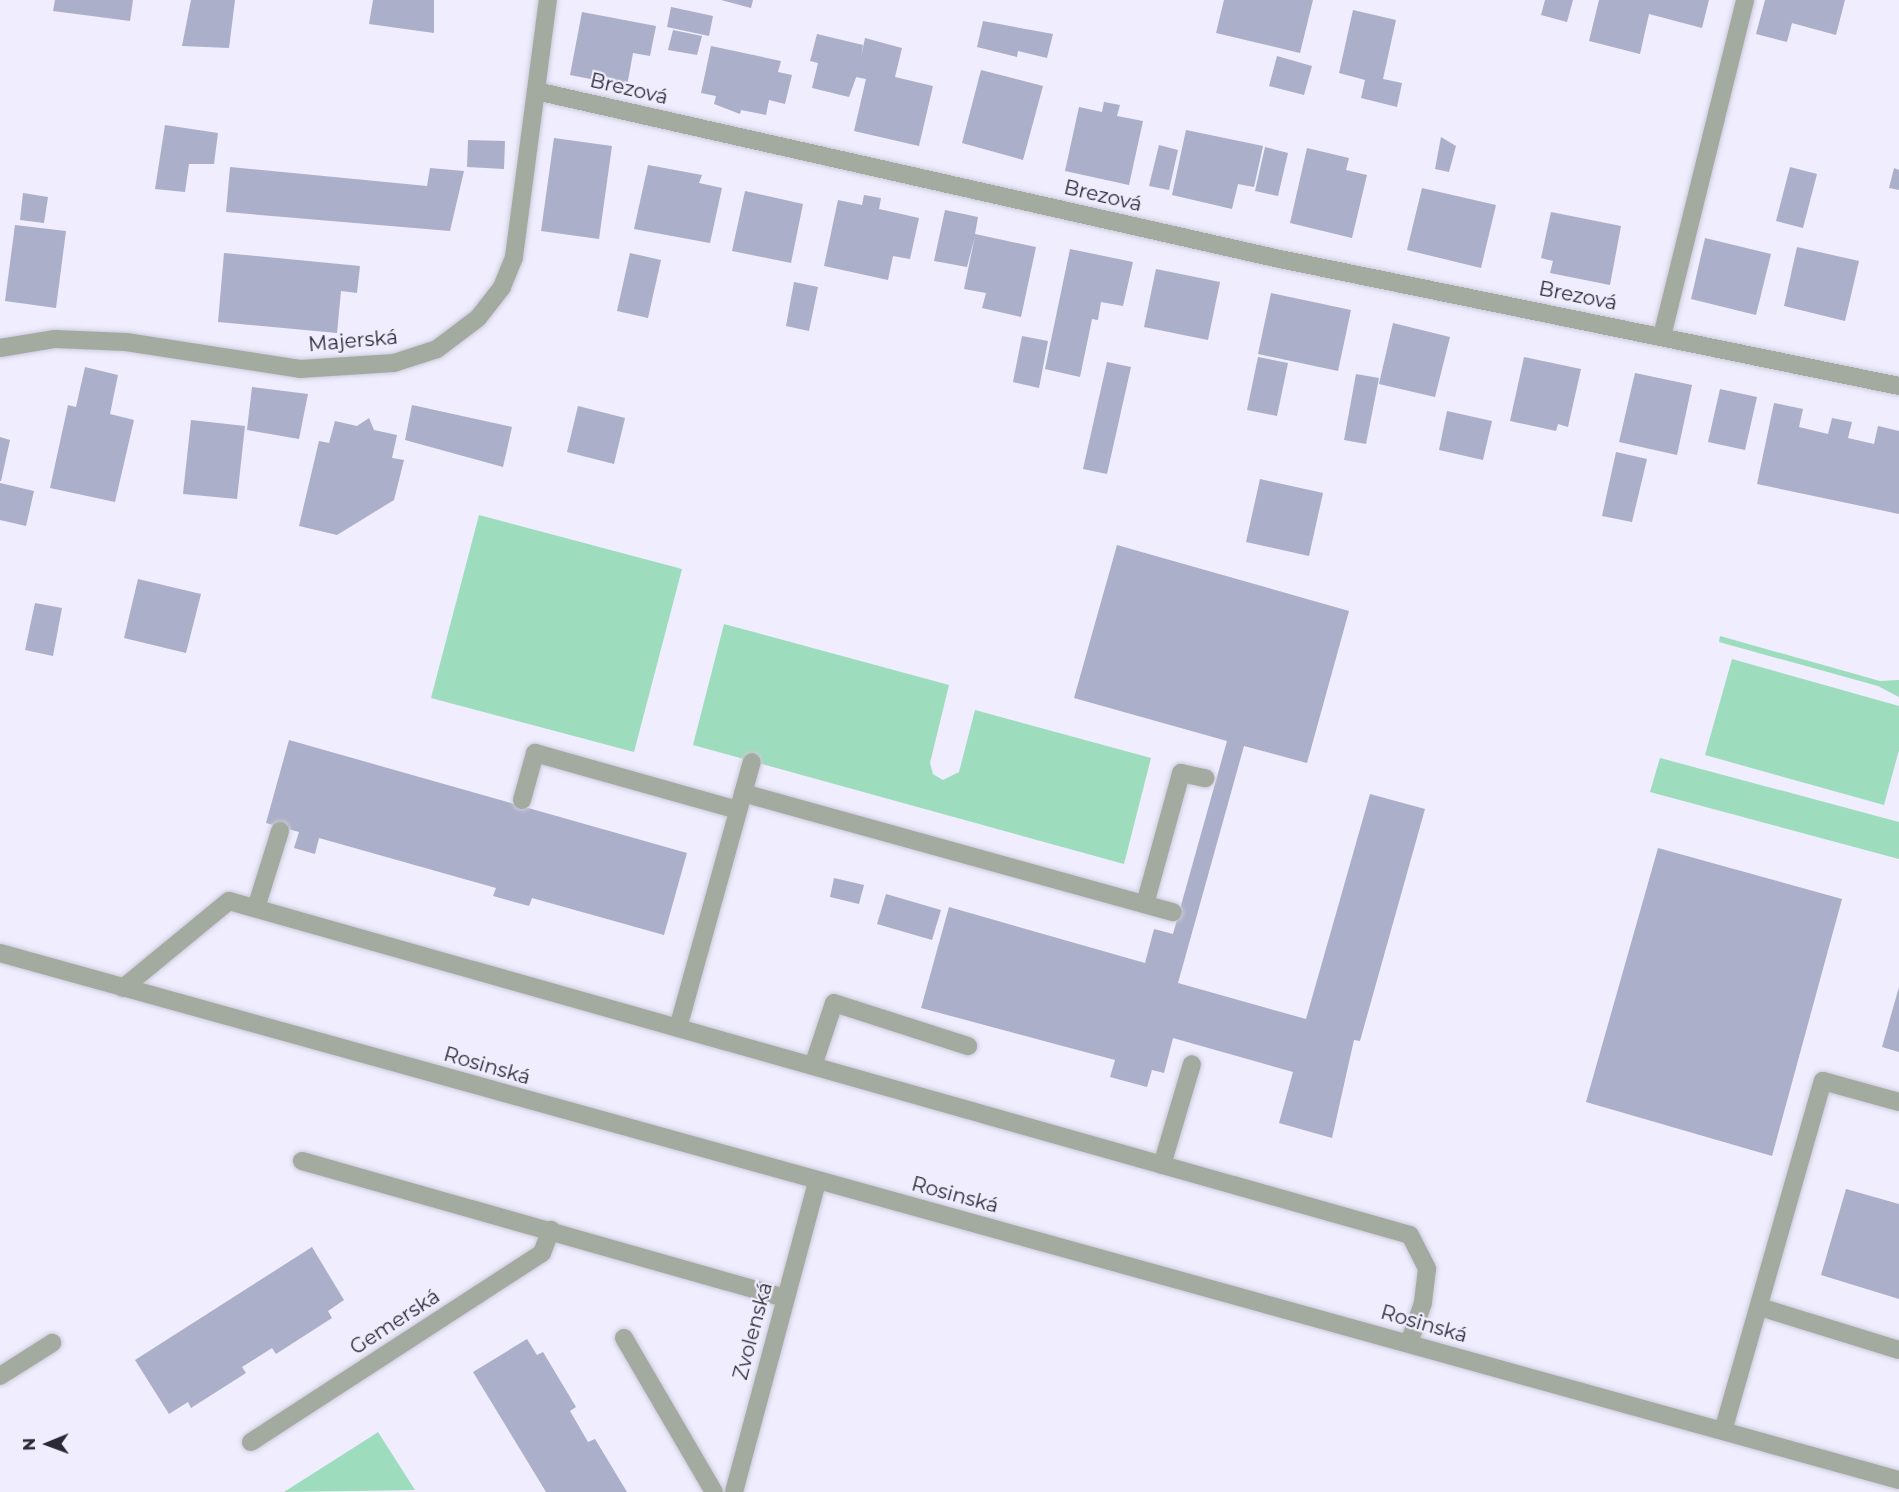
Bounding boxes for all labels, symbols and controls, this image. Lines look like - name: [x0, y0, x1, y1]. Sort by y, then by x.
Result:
- street label: Brezová: [588, 68, 670, 110]
- street label: Brezová: [1062, 175, 1144, 217]
- street label: Brezová: [1537, 277, 1619, 315]
- street label: Majerská: [307, 325, 399, 357]
- street label: Rosinská: [441, 1042, 533, 1090]
- street label: Rosinská: [909, 1172, 1001, 1218]
- street label: Zvolenská: [728, 1280, 778, 1382]
- street label: Gemerská: [346, 1284, 444, 1360]
- street label: Rosinská: [1378, 1300, 1470, 1348]
- north arrow: [18, 1414, 78, 1474]
- text: N: [20, 1438, 39, 1451]

